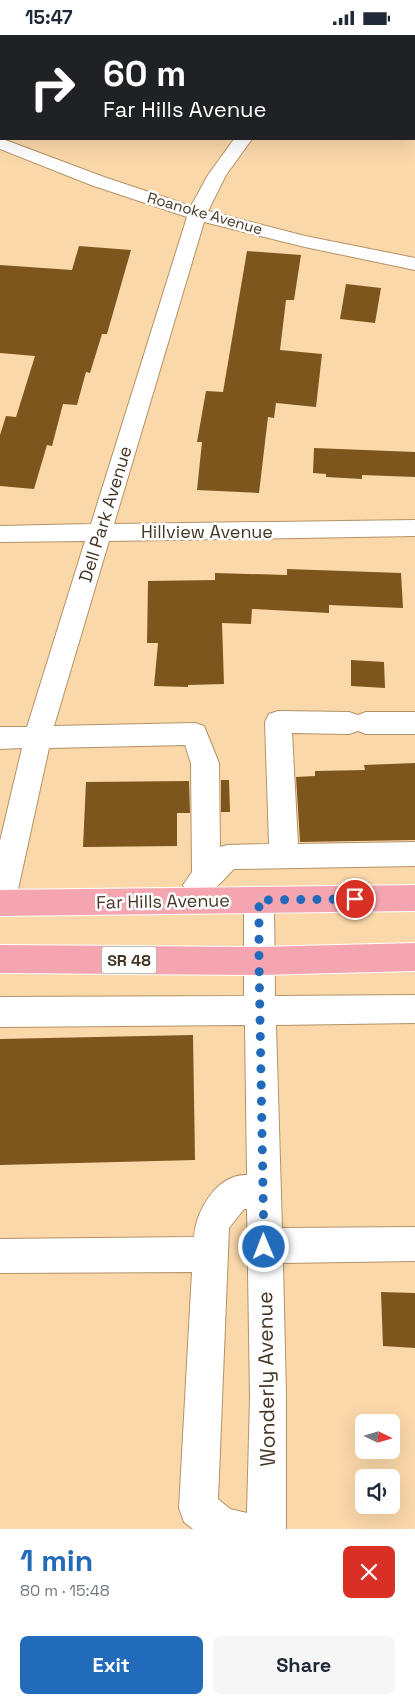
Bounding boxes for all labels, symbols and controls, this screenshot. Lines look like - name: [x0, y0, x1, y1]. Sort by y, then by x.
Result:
- text: 15:47: [25, 5, 72, 30]
- text: 60 m: [103, 52, 186, 96]
- icon: right: [20, 55, 85, 120]
- text: Far Hills Avenue: [103, 95, 267, 123]
- street label: Roanoke Avenue: [145, 187, 265, 239]
- street label: Dell Park Avenue: [73, 443, 137, 585]
- street label: Hillview Avenue: [141, 520, 273, 543]
- pin: [334, 878, 376, 920]
- icon: arrive: [341, 885, 369, 913]
- street label: Far Hills Avenue: [96, 888, 230, 914]
- road number: SR 48: [102, 947, 156, 973]
- position arrow: [237, 1220, 289, 1272]
- street label: Wonderly Avenue: [251, 1291, 281, 1467]
- north arrow: [355, 1414, 400, 1459]
- map controls: [355, 1414, 400, 1514]
- button: sound: [355, 1469, 400, 1514]
- text: 1 min: [20, 1541, 93, 1580]
- button: close: [343, 1546, 395, 1598]
- text: 80 m · 15:48: [20, 1580, 110, 1601]
- button: Exit: [20, 1636, 203, 1694]
- button: Share: [213, 1636, 395, 1694]

